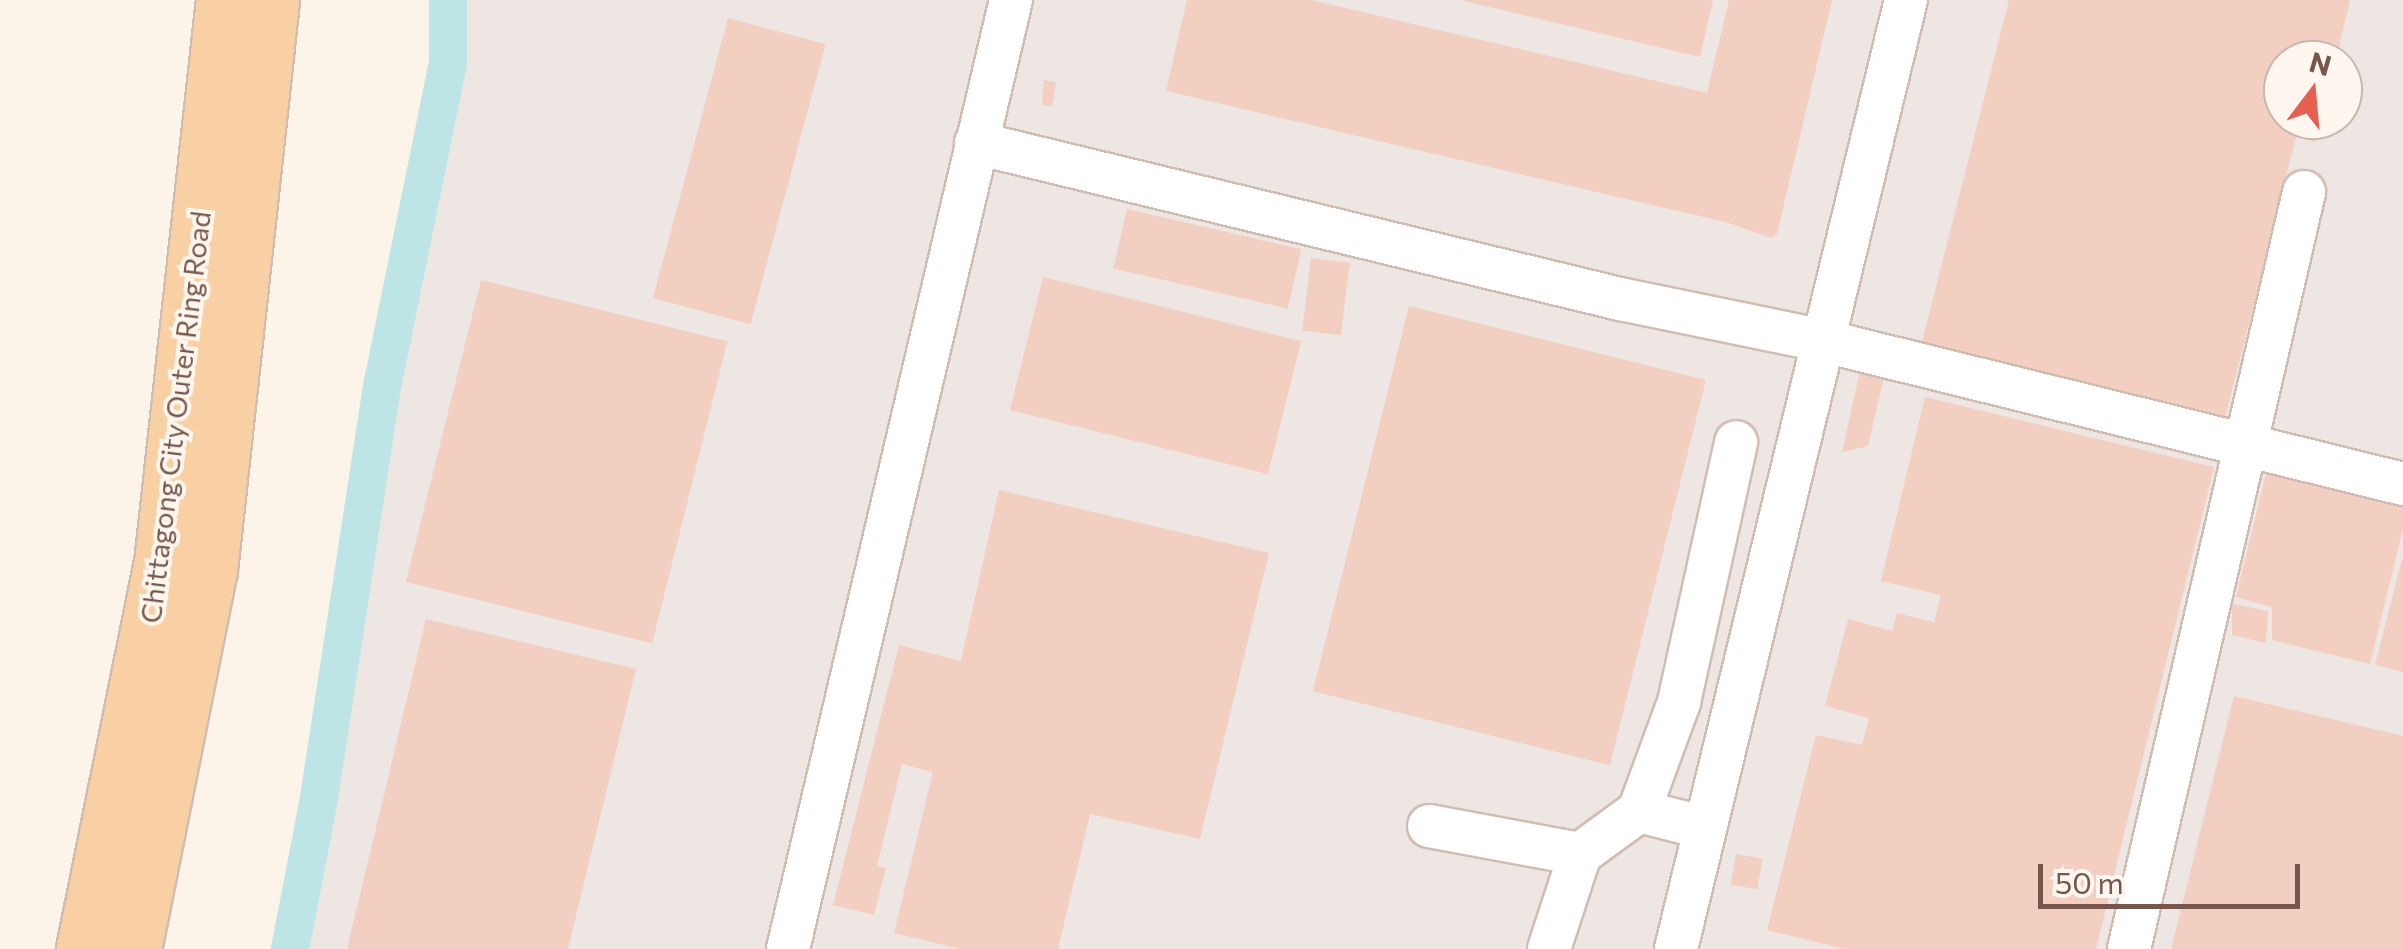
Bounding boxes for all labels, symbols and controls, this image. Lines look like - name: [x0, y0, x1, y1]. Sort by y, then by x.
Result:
- north arrow: [2263, 40, 2363, 140]
- text: N: [2306, 44, 2335, 82]
- street label: Chittagong City Outer Ring Road: [133, 209, 217, 625]
- scale bar: [2043, 844, 2306, 906]
- text: 50 m: [2055, 863, 2124, 900]

